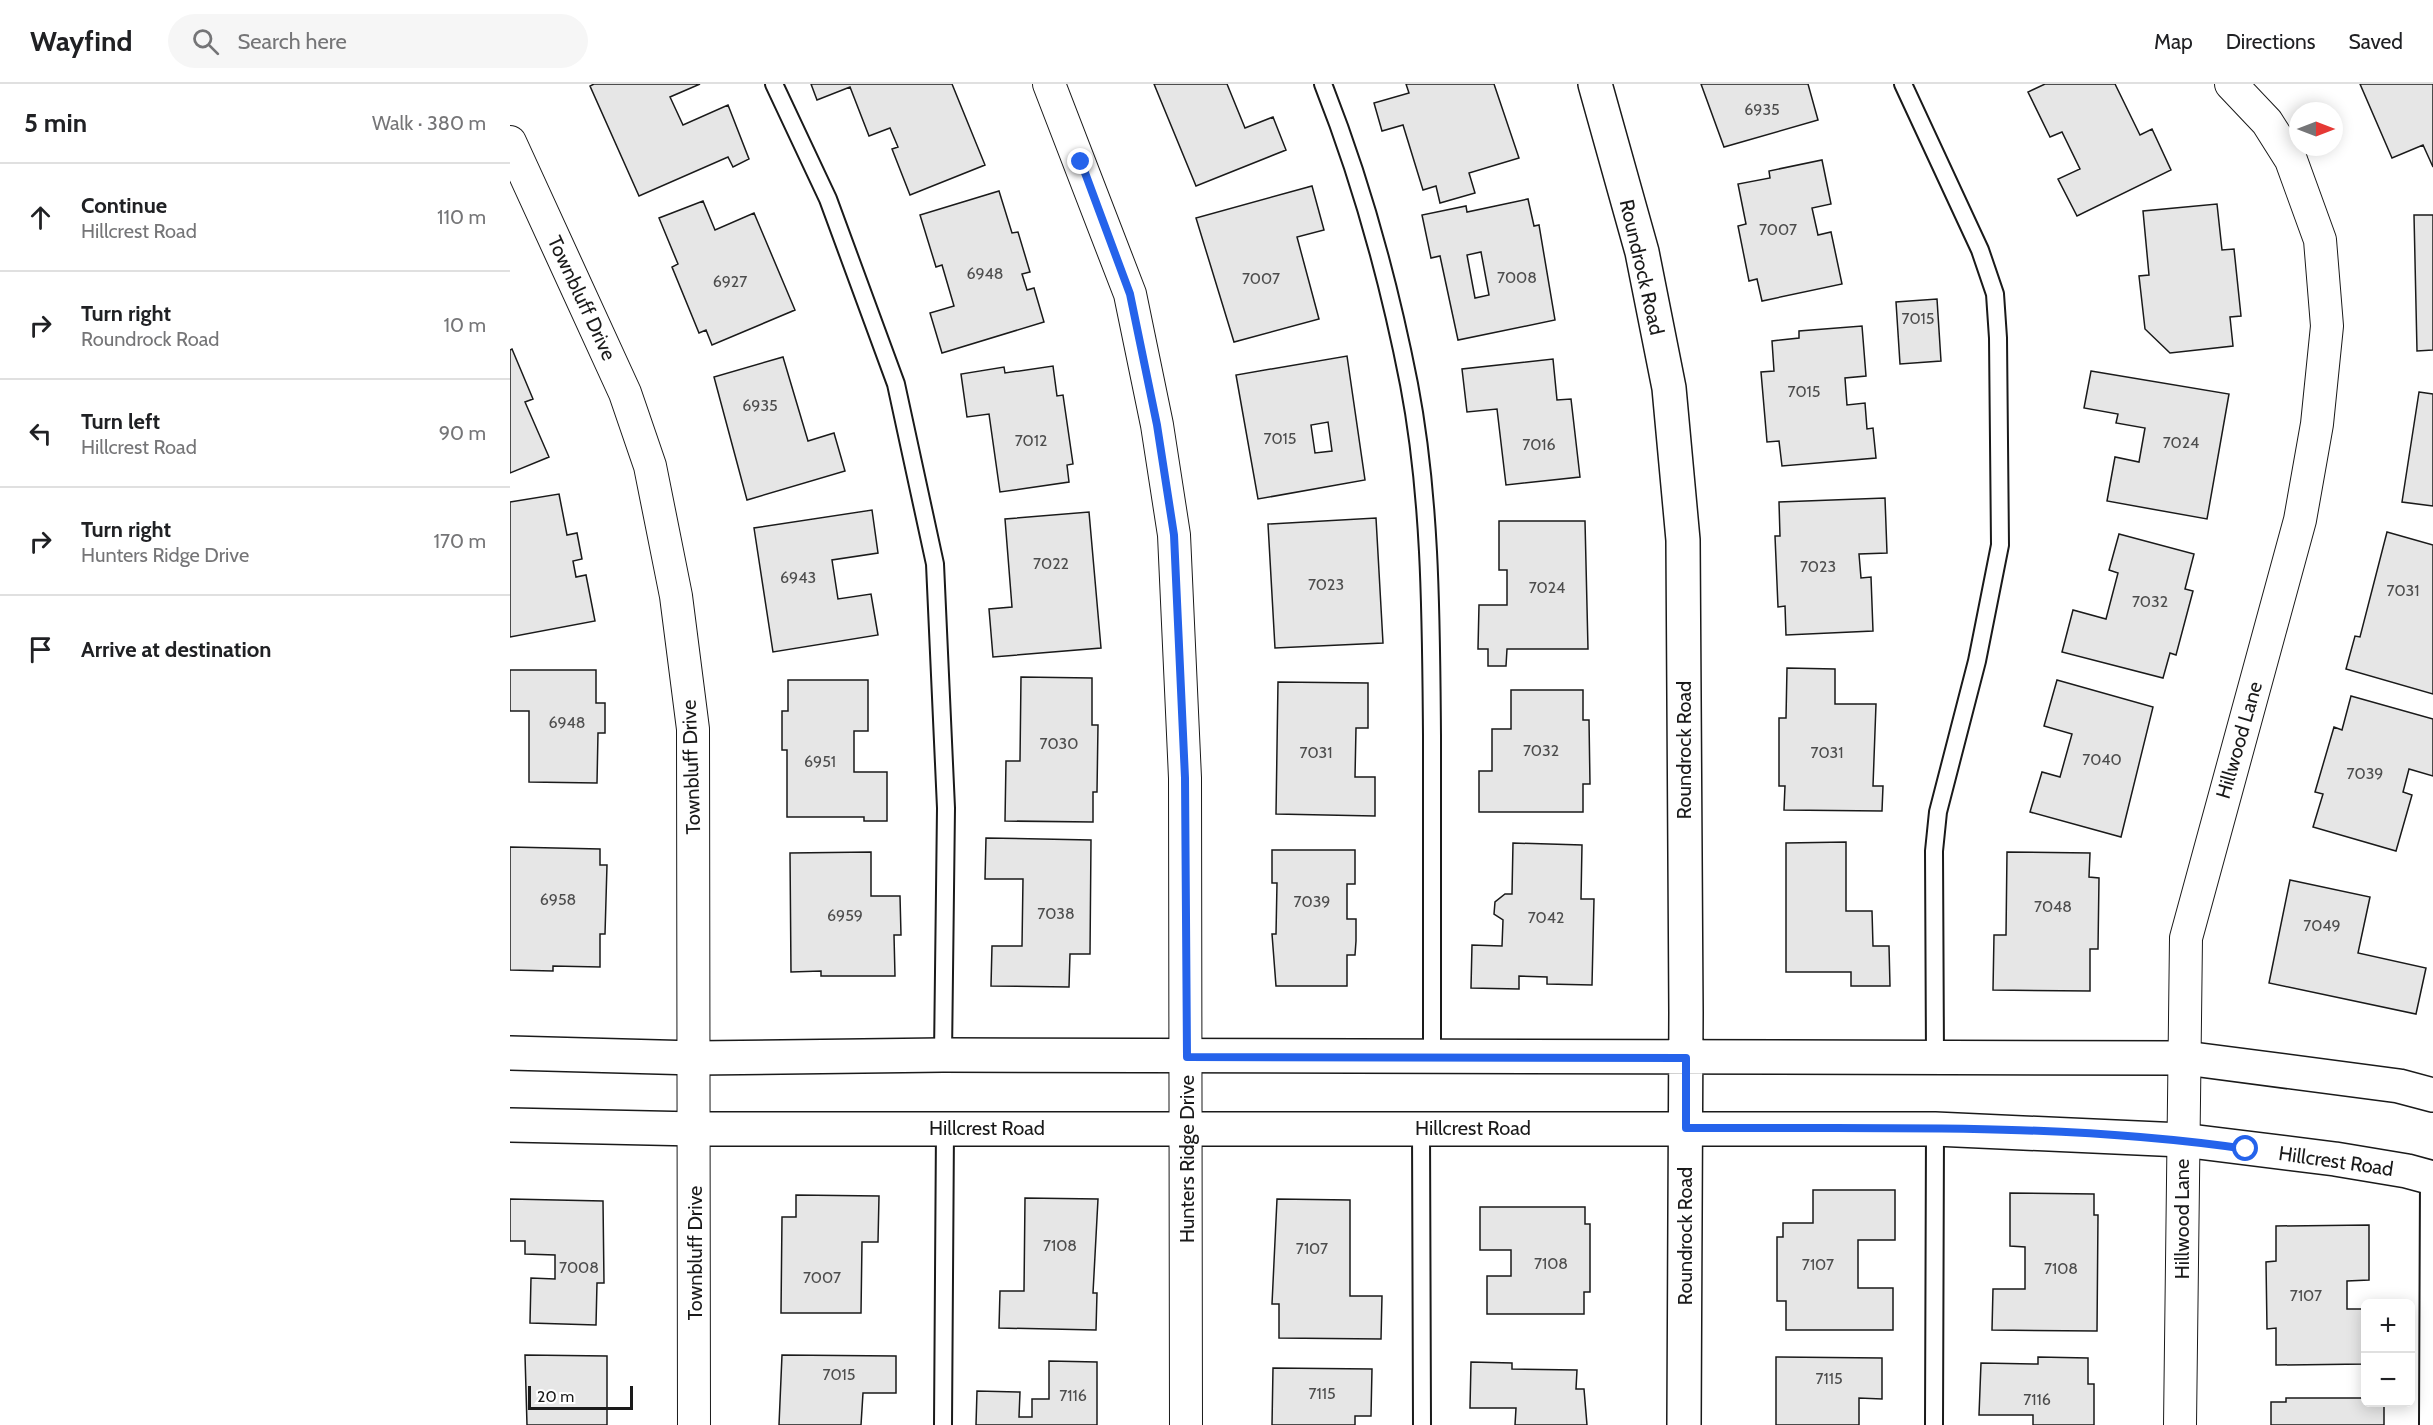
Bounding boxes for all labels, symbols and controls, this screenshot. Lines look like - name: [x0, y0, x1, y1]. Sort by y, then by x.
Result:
- search box: [168, 14, 588, 68]
- text: Wayfind: [30, 24, 132, 58]
- icon: search: [189, 25, 222, 58]
- text: Search here: [237, 28, 347, 55]
- text: Map: [2154, 29, 2193, 54]
- text: Directions: [2226, 29, 2315, 54]
- text: Saved: [2348, 29, 2403, 54]
- house number: 6935: [1744, 100, 1780, 119]
- north arrow: [2289, 102, 2343, 156]
- text: 5 min: [24, 107, 87, 139]
- text: Walk · 380 m: [372, 111, 486, 135]
- route end: [1067, 148, 1093, 174]
- text: Continue: [81, 192, 167, 219]
- street label: Roundrock Road: [1615, 197, 1669, 337]
- icon: ahead: [24, 201, 57, 234]
- text: 110 m: [437, 205, 486, 229]
- text: Hillcrest Road: [81, 219, 197, 243]
- house number: 7007: [1759, 220, 1797, 239]
- street label: Townbluff Drive: [543, 232, 621, 364]
- house number: 6948: [966, 264, 1004, 283]
- house number: 7008: [1497, 268, 1537, 287]
- house number: 7007: [1242, 269, 1280, 288]
- house number: 6927: [713, 272, 747, 291]
- text: Turn right: [81, 300, 171, 327]
- icon: right: [24, 309, 57, 342]
- house number: 7015: [1902, 309, 1934, 328]
- text: 10 m: [443, 313, 486, 337]
- text: Roundrock Road: [81, 327, 219, 351]
- house number: 7015: [1788, 382, 1820, 401]
- house number: 6935: [742, 396, 778, 415]
- text: Turn left: [81, 408, 160, 435]
- icon: left: [24, 417, 57, 450]
- text: 90 m: [439, 421, 486, 445]
- house number: 7015: [1264, 429, 1296, 448]
- house number: 7012: [1015, 431, 1047, 450]
- house number: 7024: [2163, 433, 2199, 452]
- text: Hillcrest Road: [81, 435, 197, 459]
- house number: 7016: [1522, 435, 1556, 454]
- text: Turn right: [81, 516, 171, 543]
- icon: right: [24, 525, 57, 558]
- text: 170 m: [434, 529, 486, 553]
- text: Hunters Ridge Drive: [81, 543, 249, 567]
- house number: 7022: [1033, 554, 1069, 573]
- house number: 7023: [1800, 557, 1836, 576]
- house number: 6943: [780, 568, 816, 587]
- house number: 7023: [1308, 575, 1344, 594]
- house number: 7024: [1529, 578, 1565, 597]
- house number: 7031: [2387, 581, 2419, 600]
- house number: 7032: [2132, 592, 2168, 611]
- icon: arrive: [24, 633, 57, 666]
- text: Arrive at destination: [81, 636, 271, 663]
- street label: Hillwood Lane: [2211, 679, 2267, 801]
- street label: Roundrock Road: [1672, 681, 1696, 819]
- street label: Townbluff Drive: [677, 699, 705, 835]
- house number: 6948: [548, 713, 586, 732]
- house number: 7030: [1040, 734, 1078, 753]
- house number: 7032: [1523, 741, 1559, 760]
- house number: 7031: [1300, 743, 1332, 762]
- house number: 7031: [1811, 743, 1843, 762]
- house number: 7040: [2082, 750, 2122, 769]
- house number: 6951: [804, 752, 836, 771]
- house number: 7039: [2347, 764, 2383, 783]
- house number: 6958: [540, 890, 576, 909]
- house number: 7039: [1294, 892, 1330, 911]
- house number: 7048: [2034, 897, 2072, 916]
- house number: 7038: [1037, 904, 1075, 923]
- house number: 6959: [827, 906, 863, 925]
- house number: 7042: [1528, 908, 1564, 927]
- house number: 7049: [2303, 916, 2341, 935]
- street label: Hunters Ridge Drive: [1175, 1075, 1199, 1243]
- street label: Hillcrest Road: [929, 1116, 1045, 1140]
- street label: Hillcrest Road: [1415, 1116, 1531, 1140]
- route start: [2232, 1135, 2258, 1161]
- street label: Hillcrest Road: [2277, 1141, 2395, 1181]
- street label: Hillwood Lane: [2170, 1159, 2194, 1279]
- street label: Roundrock Road: [1673, 1167, 1697, 1305]
- street label: Townbluff Drive: [683, 1186, 707, 1320]
- house number: 7108: [1043, 1236, 1077, 1255]
- house number: 7107: [1296, 1239, 1328, 1258]
- house number: 7108: [1534, 1254, 1568, 1273]
- house number: 7107: [1802, 1255, 1834, 1274]
- house number: 7008: [559, 1258, 599, 1277]
- house number: 7108: [2044, 1259, 2078, 1278]
- house number: 7007: [803, 1268, 841, 1287]
- house number: 7107: [2290, 1286, 2322, 1305]
- map controls: [2361, 1299, 2415, 1407]
- button: +: [2361, 1299, 2415, 1353]
- button: −: [2361, 1353, 2415, 1407]
- house number: 7015: [823, 1365, 855, 1384]
- house number: 7115: [1815, 1369, 1843, 1388]
- scale bar: [528, 1383, 633, 1410]
- house number: 7115: [1308, 1384, 1336, 1403]
- house number: 7116: [1059, 1386, 1087, 1405]
- text: 20 m: [537, 1387, 574, 1406]
- house number: 7116: [2023, 1390, 2051, 1409]

